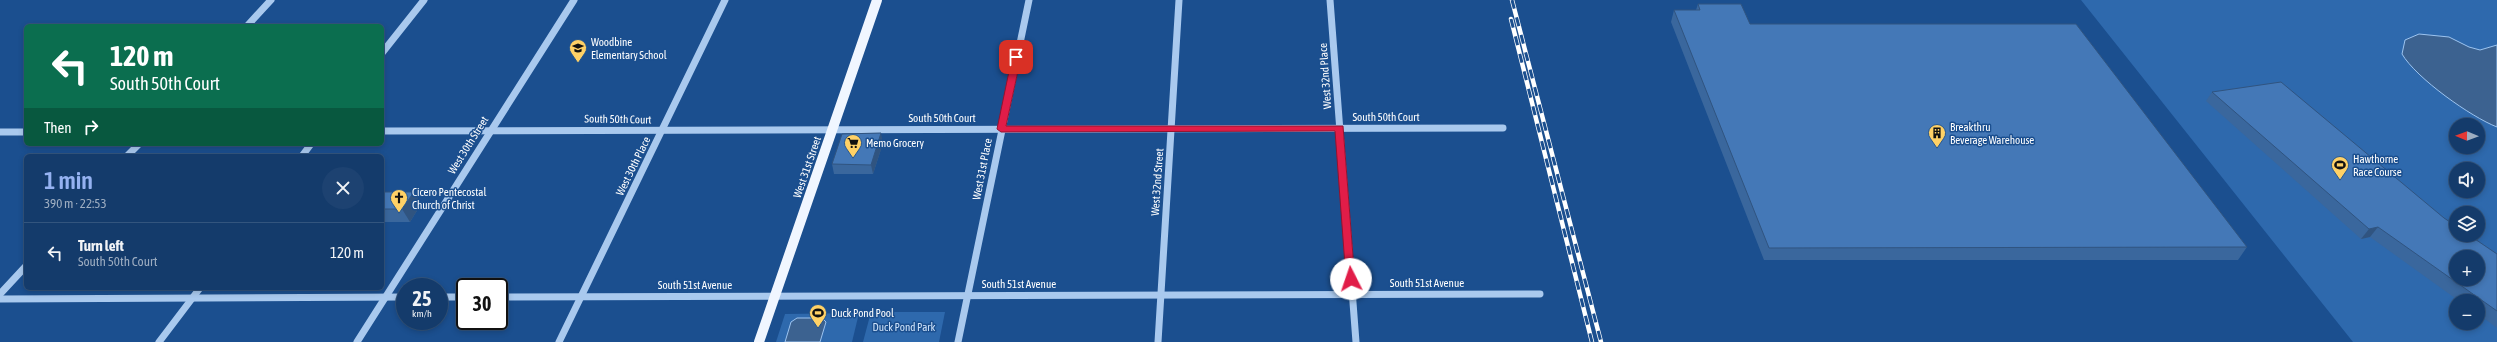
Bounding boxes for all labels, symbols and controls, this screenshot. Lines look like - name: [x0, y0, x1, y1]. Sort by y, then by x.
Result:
- place label: Woodbine Elementary School: [591, 36, 667, 61]
- school or university icon: Woodbine Elementary School: [568, 38, 588, 63]
- icon: left: [44, 40, 96, 92]
- text: 120 m: [110, 40, 173, 72]
- pin: [999, 40, 1033, 74]
- street label: West 32nd Place: [1317, 43, 1333, 109]
- icon: arrive: [1005, 46, 1027, 68]
- text: South 50th Court: [110, 73, 220, 94]
- street label: South 50th Court: [1352, 111, 1420, 123]
- street label: South 50th Court: [584, 112, 652, 126]
- street label: South 50th Court: [908, 112, 976, 124]
- street label: West 30th Street: [446, 114, 490, 176]
- icon: right: [80, 116, 102, 138]
- north arrow: [2449, 118, 2485, 154]
- map controls: [2449, 118, 2485, 330]
- text: Then: [44, 119, 72, 136]
- place label: Breakthru Beverage Warehouse: [1950, 121, 2034, 146]
- building icon: Breakthru Beverage Warehouse: [1927, 123, 1947, 148]
- supermarket icon: Memo Grocery: [843, 133, 863, 158]
- street label: West 30th Place: [614, 135, 652, 197]
- street label: West 31st Street: [791, 135, 823, 199]
- place label: Memo Grocery: [866, 137, 925, 149]
- street label: West 31st Place: [970, 137, 994, 201]
- street label: West 32nd Street: [1149, 148, 1165, 216]
- place label: Hawthorne Race Course: [2353, 153, 2402, 178]
- sports icon: Hawthorne Race Course: [2330, 155, 2350, 180]
- button: sound: [2449, 162, 2485, 198]
- text: 1 min: [44, 167, 93, 194]
- button: close: [322, 167, 364, 209]
- place label: Cicero Pentecostal Church of Christ: [412, 186, 486, 211]
- church icon: Cicero Pentecostal Church of Christ: [389, 188, 409, 213]
- text: 390 m · 22:53: [44, 196, 107, 211]
- button: layers: [2449, 206, 2485, 242]
- text: Turn left: [78, 237, 124, 254]
- icon: left: [44, 242, 66, 264]
- text: 120 m: [330, 244, 364, 261]
- button: +: [2449, 250, 2485, 286]
- text: South 50th Court: [78, 254, 157, 269]
- position arrow: [1330, 258, 1372, 300]
- street label: South 51st Avenue: [1390, 277, 1464, 289]
- speed limit sign: 30: [456, 278, 508, 330]
- street label: South 51st Avenue: [982, 278, 1056, 290]
- street label: South 51st Avenue: [658, 279, 732, 291]
- text: 25: [413, 287, 431, 310]
- button: −: [2449, 294, 2485, 330]
- sports icon: Duck Pond Pool: [808, 303, 828, 328]
- place label: Duck Pond Pool: [831, 307, 894, 319]
- text: km/h: [412, 308, 432, 319]
- park label: Duck Pond Park: [873, 321, 936, 333]

